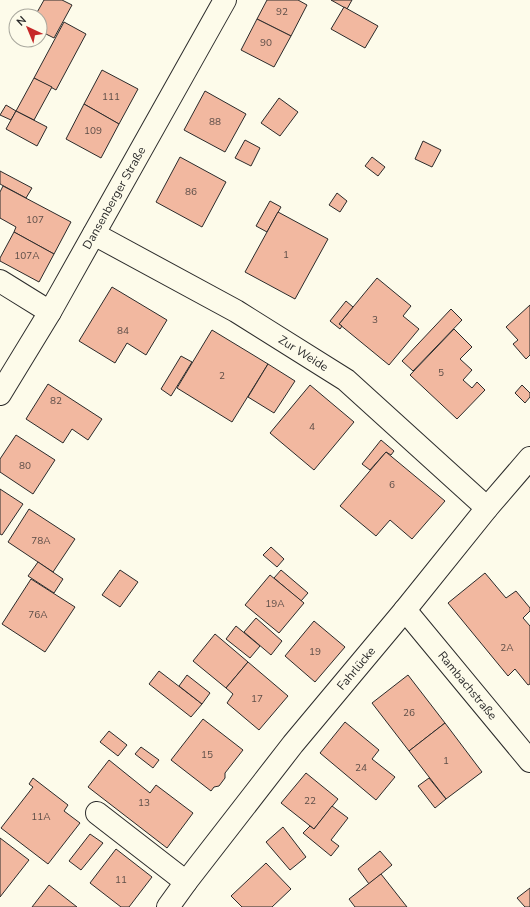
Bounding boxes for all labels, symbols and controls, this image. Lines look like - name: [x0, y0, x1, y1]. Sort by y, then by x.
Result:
- house number: 92: [276, 5, 288, 19]
- north arrow: [8, 8, 48, 48]
- text: N: [13, 13, 30, 29]
- house number: 90: [260, 36, 272, 50]
- house number: 111: [102, 90, 120, 104]
- house number: 88: [209, 115, 221, 129]
- house number: 109: [84, 124, 102, 138]
- street label: Dansenberger Straße: [79, 143, 149, 252]
- house number: 86: [185, 185, 197, 199]
- house number: 107: [26, 213, 44, 227]
- house number: 1: [283, 248, 289, 262]
- house number: 107A: [14, 249, 40, 263]
- house number: 3: [372, 313, 378, 327]
- house number: 84: [117, 324, 129, 338]
- street label: Zur Weide: [275, 332, 331, 375]
- house number: 5: [438, 366, 444, 380]
- house number: 2: [219, 369, 225, 383]
- house number: 82: [50, 394, 62, 408]
- house number: 4: [309, 420, 315, 434]
- house number: 80: [19, 459, 31, 473]
- house number: 6: [389, 478, 395, 492]
- house number: 78A: [31, 534, 51, 548]
- house number: 19A: [265, 597, 285, 611]
- house number: 76A: [28, 608, 48, 622]
- house number: 2A: [500, 641, 514, 655]
- street label: Fahrlücke: [333, 643, 379, 693]
- house number: 19: [309, 645, 321, 659]
- street label: Rambachstraße: [434, 648, 501, 723]
- house number: 17: [251, 692, 263, 706]
- house number: 26: [403, 706, 415, 720]
- house number: 15: [201, 748, 213, 762]
- house number: 1: [443, 754, 449, 768]
- house number: 24: [355, 761, 367, 775]
- house number: 22: [304, 794, 316, 808]
- house number: 13: [138, 796, 150, 810]
- house number: 11A: [31, 810, 51, 824]
- house number: 11: [115, 873, 127, 887]

